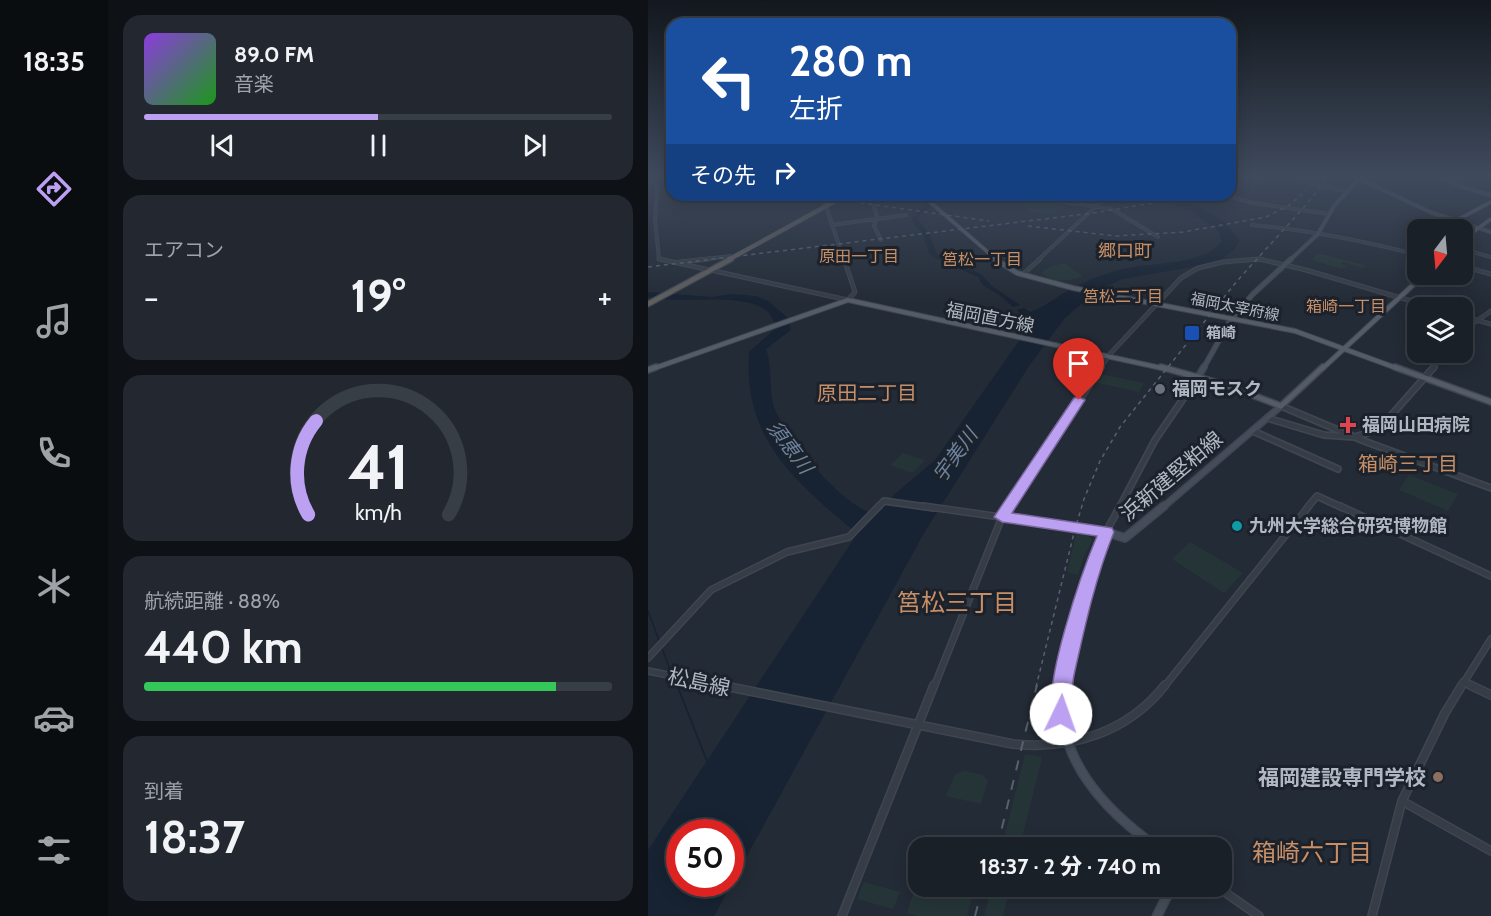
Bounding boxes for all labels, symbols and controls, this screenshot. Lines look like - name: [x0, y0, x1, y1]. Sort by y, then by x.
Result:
- text: 280 m: [789, 35, 912, 87]
- text: 89.0 FM: [234, 41, 314, 68]
- icon: left: [690, 42, 768, 120]
- text: 18:35: [23, 45, 85, 78]
- text: 音楽: [234, 72, 274, 96]
- text: 左折: [789, 92, 843, 125]
- icon: previous: [206, 129, 239, 162]
- icon: pause: [362, 129, 395, 162]
- icon: next: [518, 129, 551, 162]
- icon: right: [768, 156, 801, 189]
- text: その先: [690, 162, 756, 189]
- icon: directions: [33, 168, 75, 210]
- north arrow: [1407, 219, 1473, 285]
- map controls: [1407, 219, 1473, 363]
- text: エアコン: [144, 238, 224, 262]
- district label: 郷口町: [1098, 240, 1152, 262]
- district label: 原田一丁目: [819, 247, 899, 266]
- district label: 筥松一丁目: [942, 250, 1022, 269]
- text: 19°: [351, 269, 405, 323]
- text: −: [144, 277, 159, 317]
- text: +: [597, 277, 612, 317]
- district label: 筥松二丁目: [1083, 287, 1163, 306]
- street label: 福岡太宰府線: [1189, 290, 1281, 324]
- district label: 箱崎一丁目: [1306, 297, 1386, 316]
- button: layers: [1407, 297, 1473, 363]
- street label: 福岡直方線: [944, 299, 1036, 337]
- icon: music: [33, 300, 75, 342]
- marker: 箱崎: [1183, 324, 1201, 342]
- place label: 箱崎: [1206, 324, 1236, 342]
- pin: [1053, 338, 1104, 400]
- icon: arrive: [1062, 347, 1095, 380]
- place label: 福岡モスク: [1172, 378, 1262, 400]
- district label: 原田二丁目: [817, 381, 917, 405]
- marker: 福岡モスク: [1153, 382, 1167, 396]
- place label: 福岡山田病院: [1362, 414, 1470, 436]
- water label: 須恵川: [762, 416, 819, 480]
- marker: 福岡山田病院: [1339, 416, 1357, 434]
- water label: 宇美川: [928, 422, 984, 486]
- street label: 浜新建堅粕線: [1115, 426, 1227, 526]
- text: 41: [347, 429, 409, 505]
- icon: phone: [33, 432, 75, 474]
- district label: 箱崎三丁目: [1358, 452, 1458, 476]
- text: km/h: [355, 499, 401, 525]
- place label: 九州大学総合研究博物館: [1249, 515, 1447, 537]
- marker: 九州大学総合研究博物館: [1230, 519, 1244, 533]
- icon: climate: [33, 565, 75, 607]
- district label: 筥松三丁目: [897, 588, 1017, 617]
- text: 航続距離 · 88%: [144, 589, 280, 613]
- text: 440 km: [144, 620, 303, 674]
- street label: 松島線: [666, 663, 732, 701]
- position arrow: [1029, 682, 1093, 746]
- icon: car: [33, 697, 75, 739]
- place label: 福岡建設専門学校: [1258, 765, 1426, 790]
- marker: 福岡建設専門学校: [1431, 770, 1445, 784]
- text: 到着: [144, 779, 184, 803]
- text: 18:37: [144, 810, 245, 864]
- speed limit sign: 50: [666, 819, 744, 897]
- icon: filters: [33, 829, 75, 871]
- district label: 箱崎六丁目: [1252, 838, 1372, 867]
- text: 18:37 · 2 分 · 740 m: [979, 853, 1161, 880]

